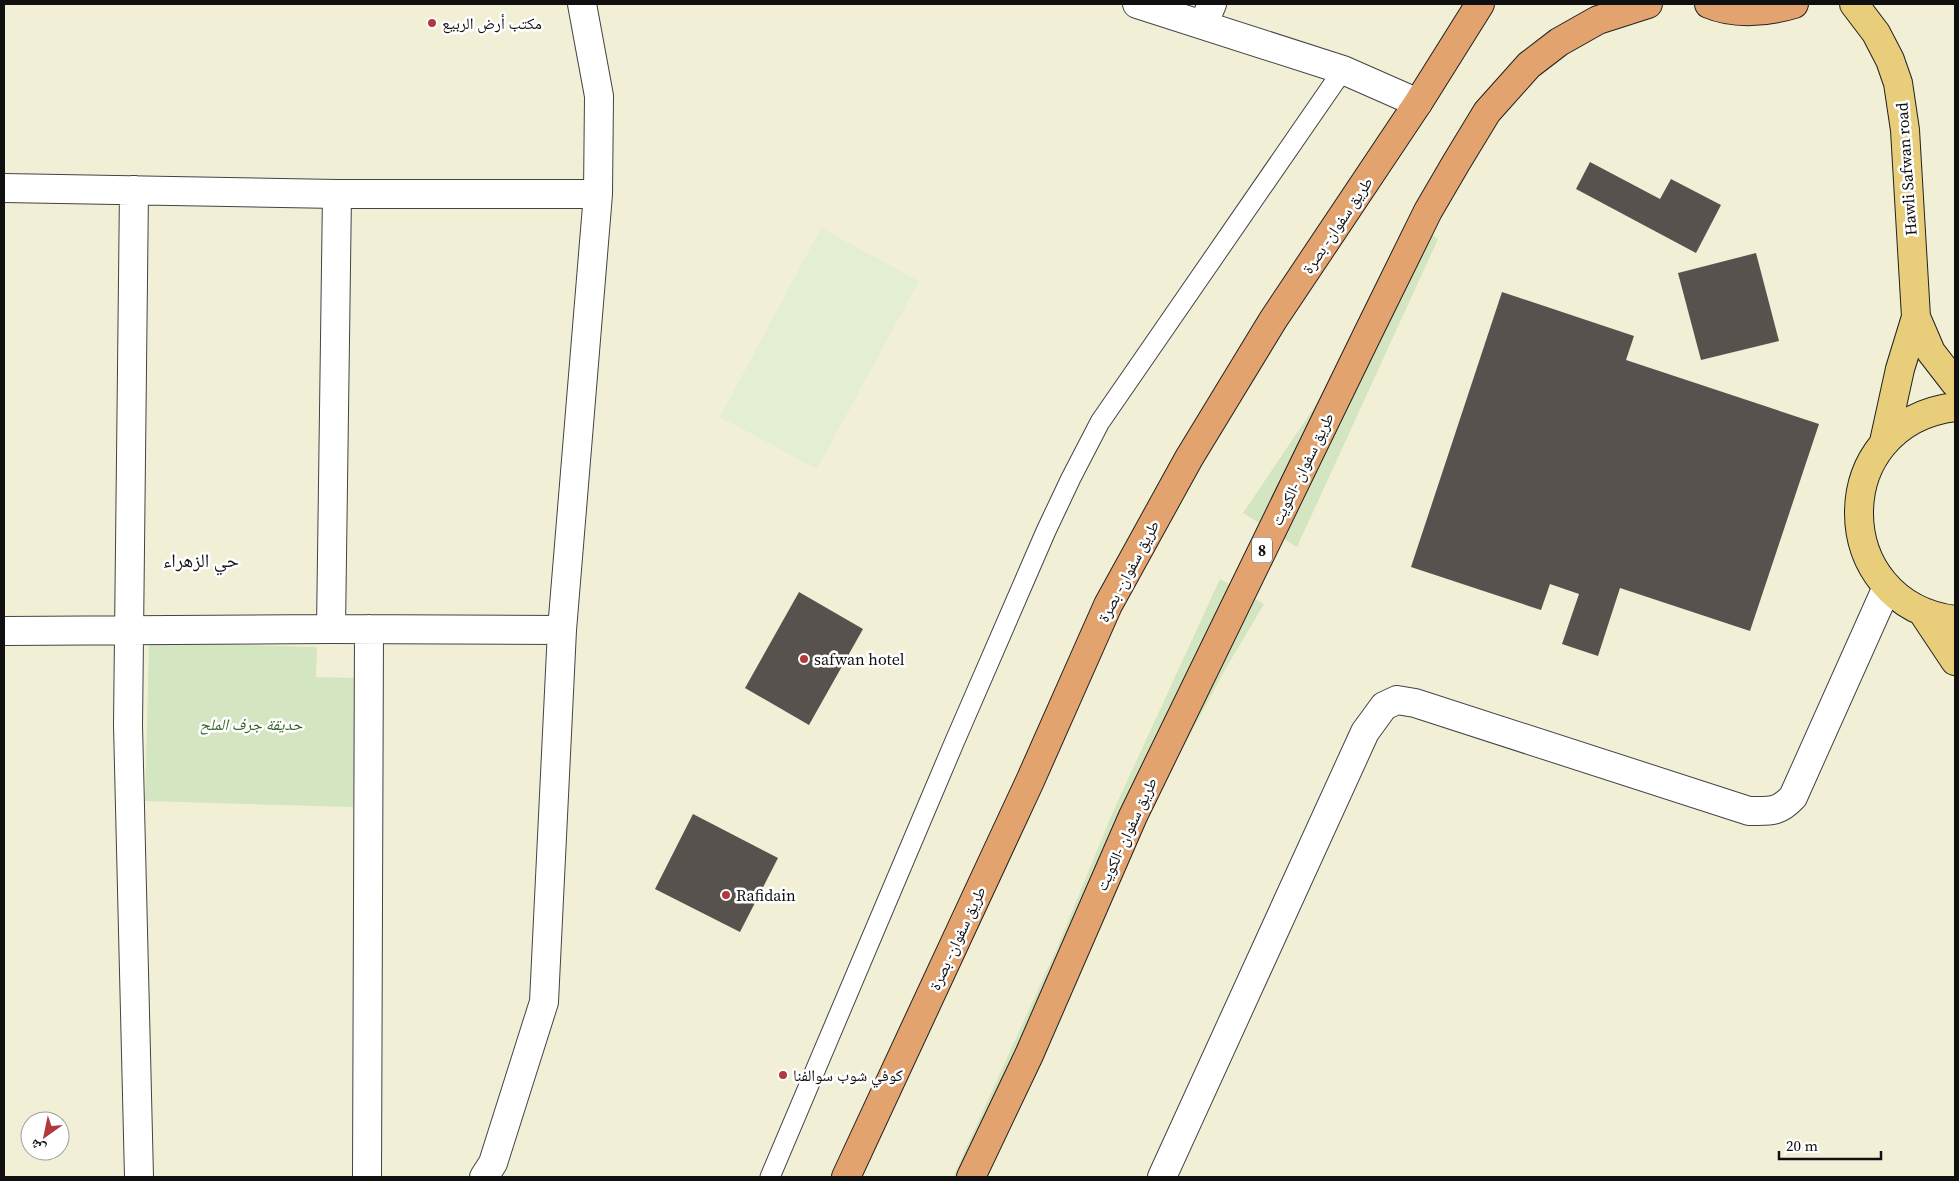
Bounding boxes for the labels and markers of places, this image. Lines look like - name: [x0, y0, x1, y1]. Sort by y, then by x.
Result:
- place label: مكتب أرض الربيع: [442, 12, 542, 34]
- marker: مكتب أرض الربيع: [426, 17, 438, 29]
- place label: safwan hotel: [814, 648, 905, 670]
- marker: safwan hotel: [798, 653, 810, 665]
- place label: Rafidain: [736, 884, 796, 906]
- marker: Rafidain: [720, 889, 732, 901]
- place label: كوفي شوب سوالفنا: [793, 1064, 903, 1088]
- marker: كوفي شوب سوالفنا: [777, 1069, 789, 1081]

